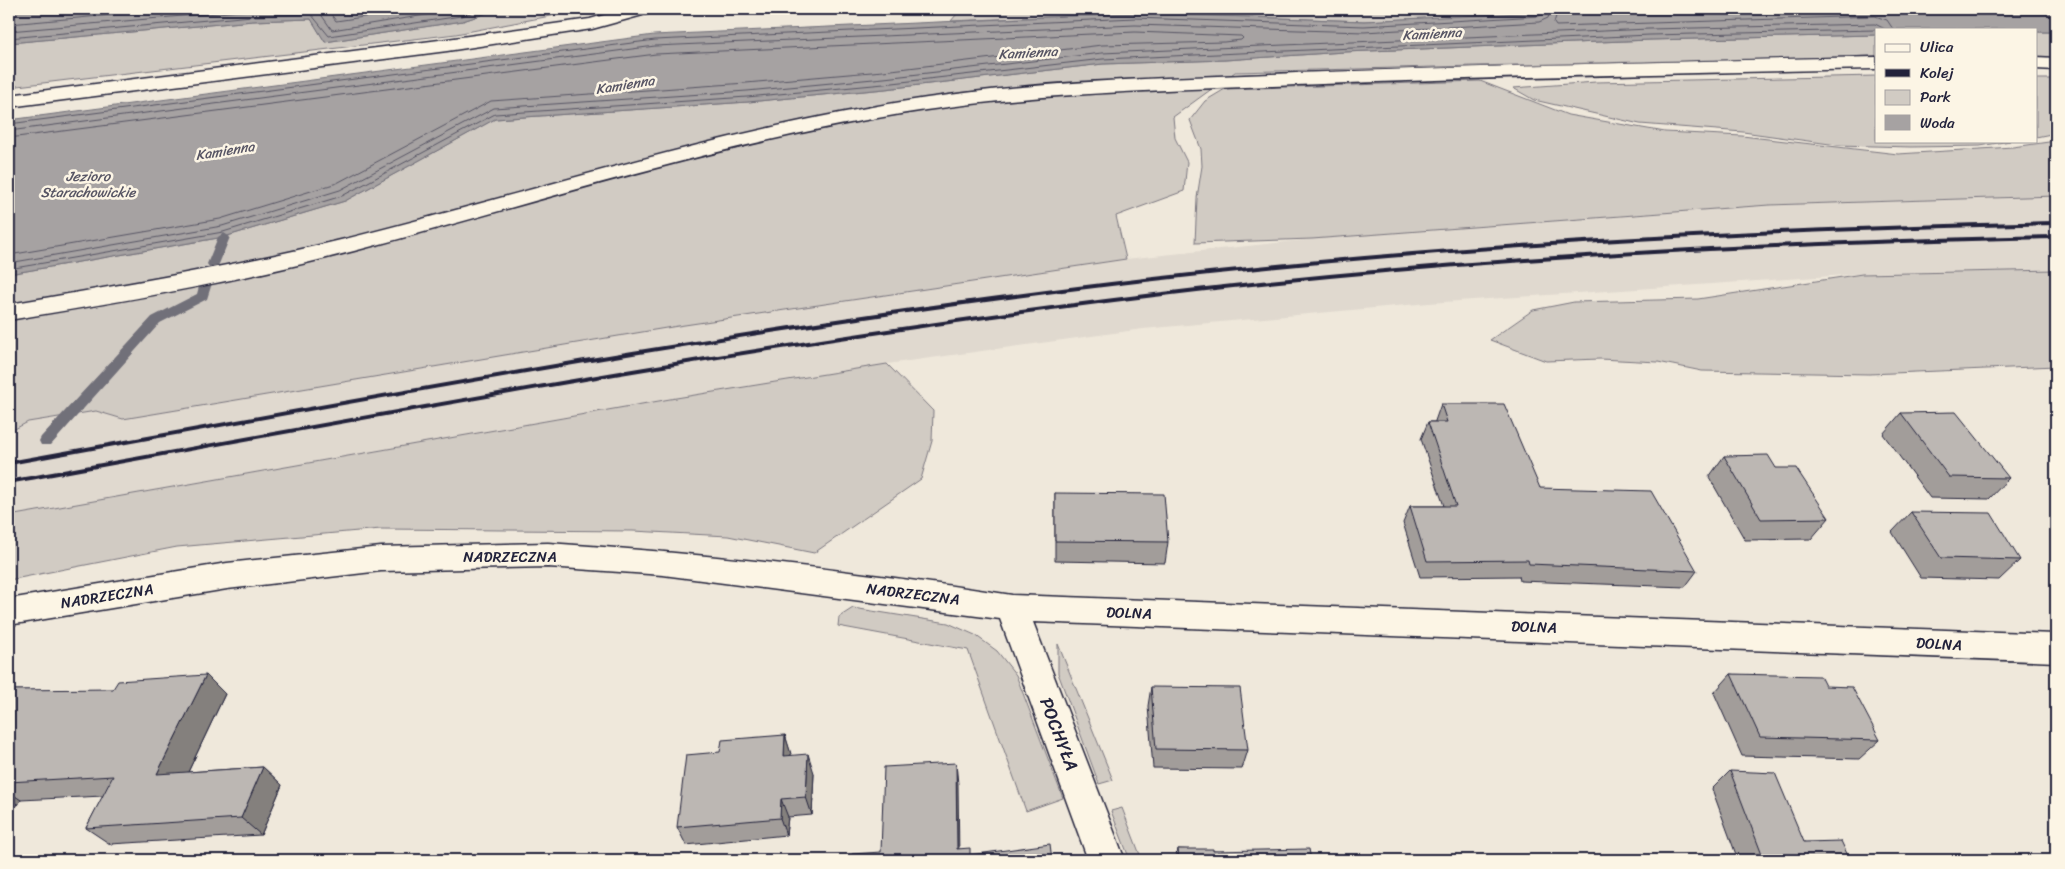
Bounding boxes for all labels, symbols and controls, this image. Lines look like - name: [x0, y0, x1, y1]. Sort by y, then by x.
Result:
- water label: Kamienna: [1402, 20, 1463, 48]
- legend: [1875, 28, 2038, 142]
- text: Ulica: [1920, 34, 1954, 60]
- water label: Kamienna: [998, 39, 1059, 67]
- text: Kolej: [1920, 60, 1954, 86]
- water label: Kamienna: [594, 68, 657, 102]
- text: Park: [1920, 84, 1951, 110]
- text: Woda: [1920, 110, 1955, 136]
- water label: Kamienna: [194, 134, 257, 168]
- water label: Jezioro Starachowickie: [41, 164, 137, 205]
- street label: NADRZECZNA: [463, 544, 557, 570]
- street label: NADRZECZNA: [865, 575, 961, 613]
- street label: NADRZECZNA: [59, 576, 155, 616]
- street label: DOLNA: [1106, 599, 1152, 627]
- street label: DOLNA: [1511, 613, 1557, 641]
- street label: DOLNA: [1915, 630, 1963, 658]
- street label: POCHYŁA: [1030, 693, 1088, 775]

